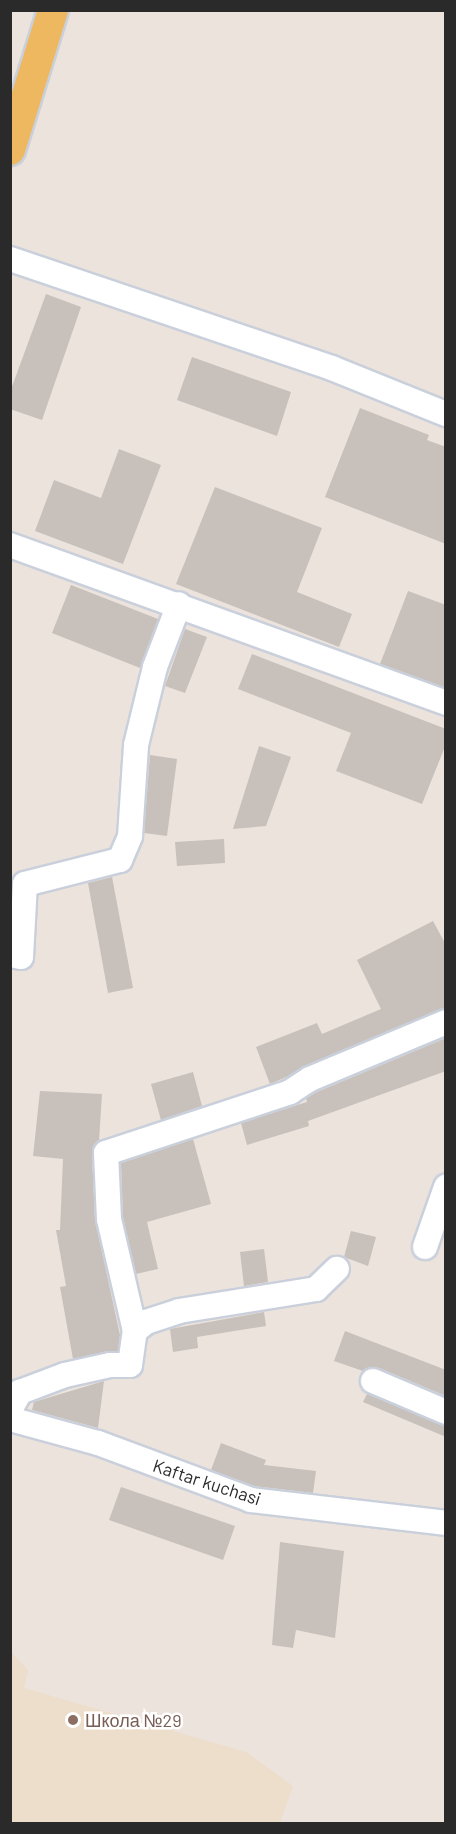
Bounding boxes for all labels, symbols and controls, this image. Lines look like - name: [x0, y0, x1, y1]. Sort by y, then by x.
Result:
- street label: Kaftar kuchasi: [150, 1454, 264, 1510]
- place label: Школа №29: [85, 1709, 182, 1731]
- marker: Школа №29: [66, 1713, 80, 1727]

